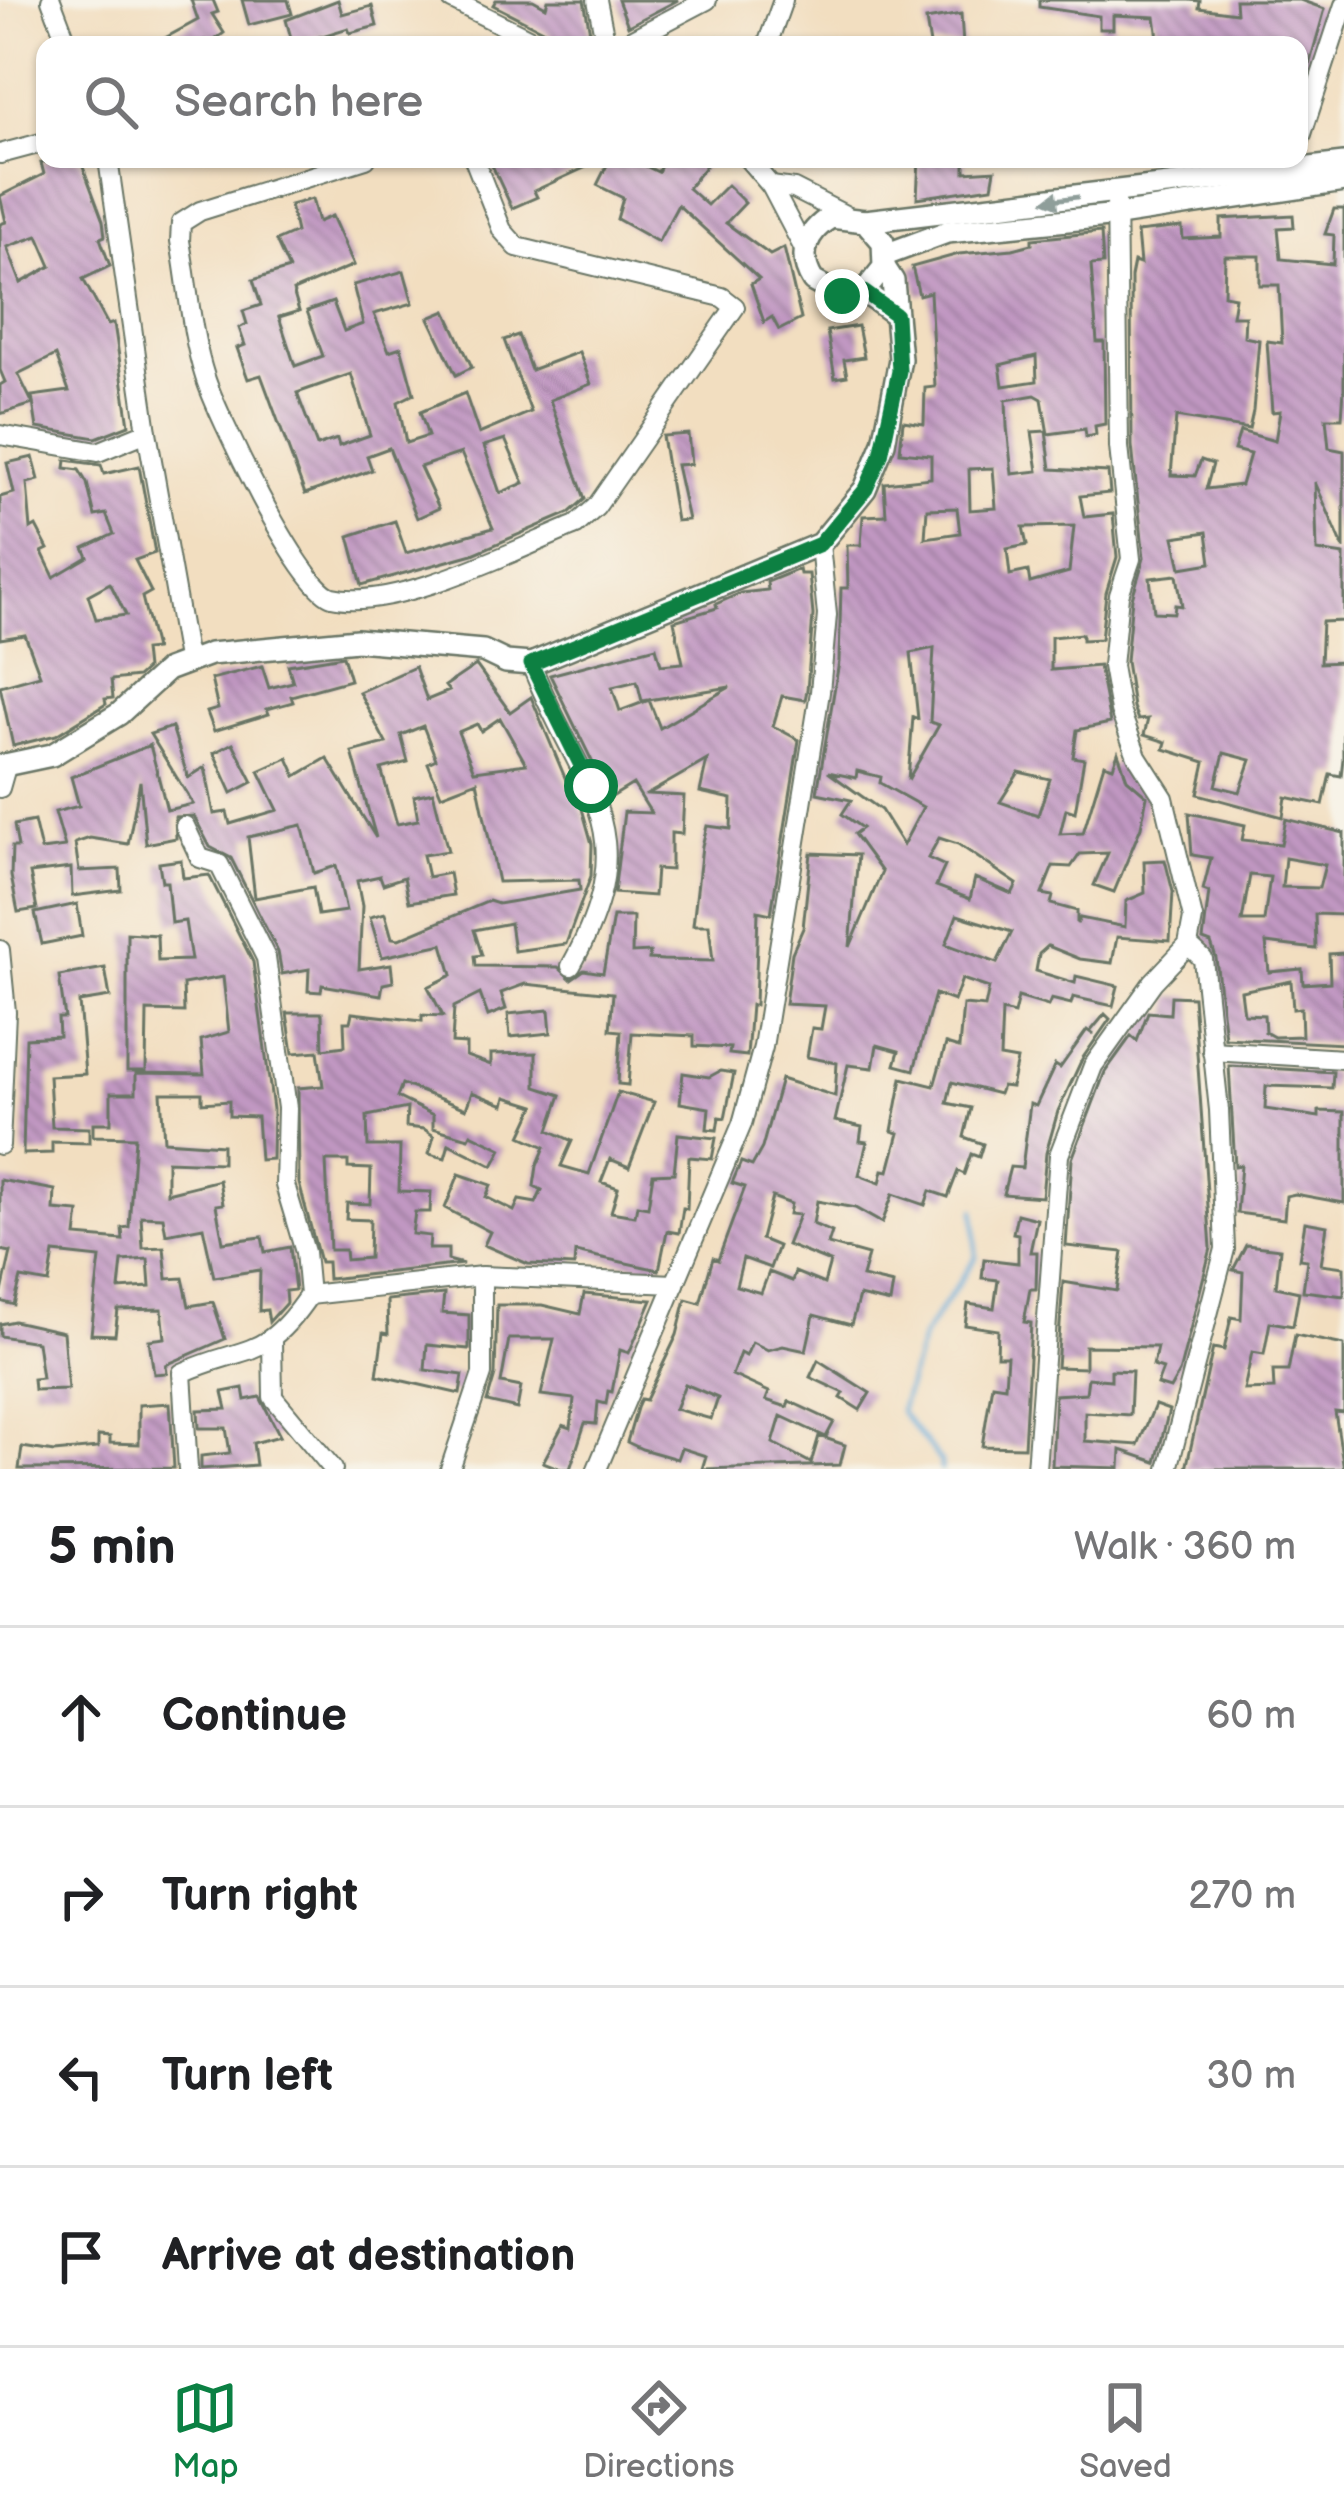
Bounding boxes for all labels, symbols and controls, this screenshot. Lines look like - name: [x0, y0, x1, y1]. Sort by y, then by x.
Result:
- search box: [36, 36, 1308, 168]
- icon: search: [78, 69, 144, 135]
- text: Search here: [174, 75, 423, 130]
- one-way arrow: [1042, 190, 1079, 209]
- route end: [815, 269, 869, 323]
- route start: [564, 759, 618, 813]
- text: 5 min: [48, 1517, 176, 1578]
- text: Walk · 360 m: [1074, 1524, 1296, 1571]
- icon: ahead: [48, 1684, 114, 1750]
- text: Continue: [162, 1689, 347, 1744]
- text: 60 m: [1206, 1693, 1296, 1740]
- icon: right: [48, 1864, 114, 1930]
- text: Turn right: [162, 1869, 358, 1924]
- text: 270 m: [1188, 1873, 1296, 1920]
- icon: left: [48, 2044, 114, 2110]
- text: Turn left: [162, 2049, 333, 2104]
- text: 30 m: [1206, 2053, 1296, 2100]
- icon: arrive: [48, 2224, 114, 2290]
- text: Arrive at destination: [162, 2229, 575, 2284]
- tab: Map: [172, 2375, 239, 2487]
- tab: Directions: [583, 2375, 735, 2487]
- tab: Saved: [1079, 2375, 1172, 2487]

